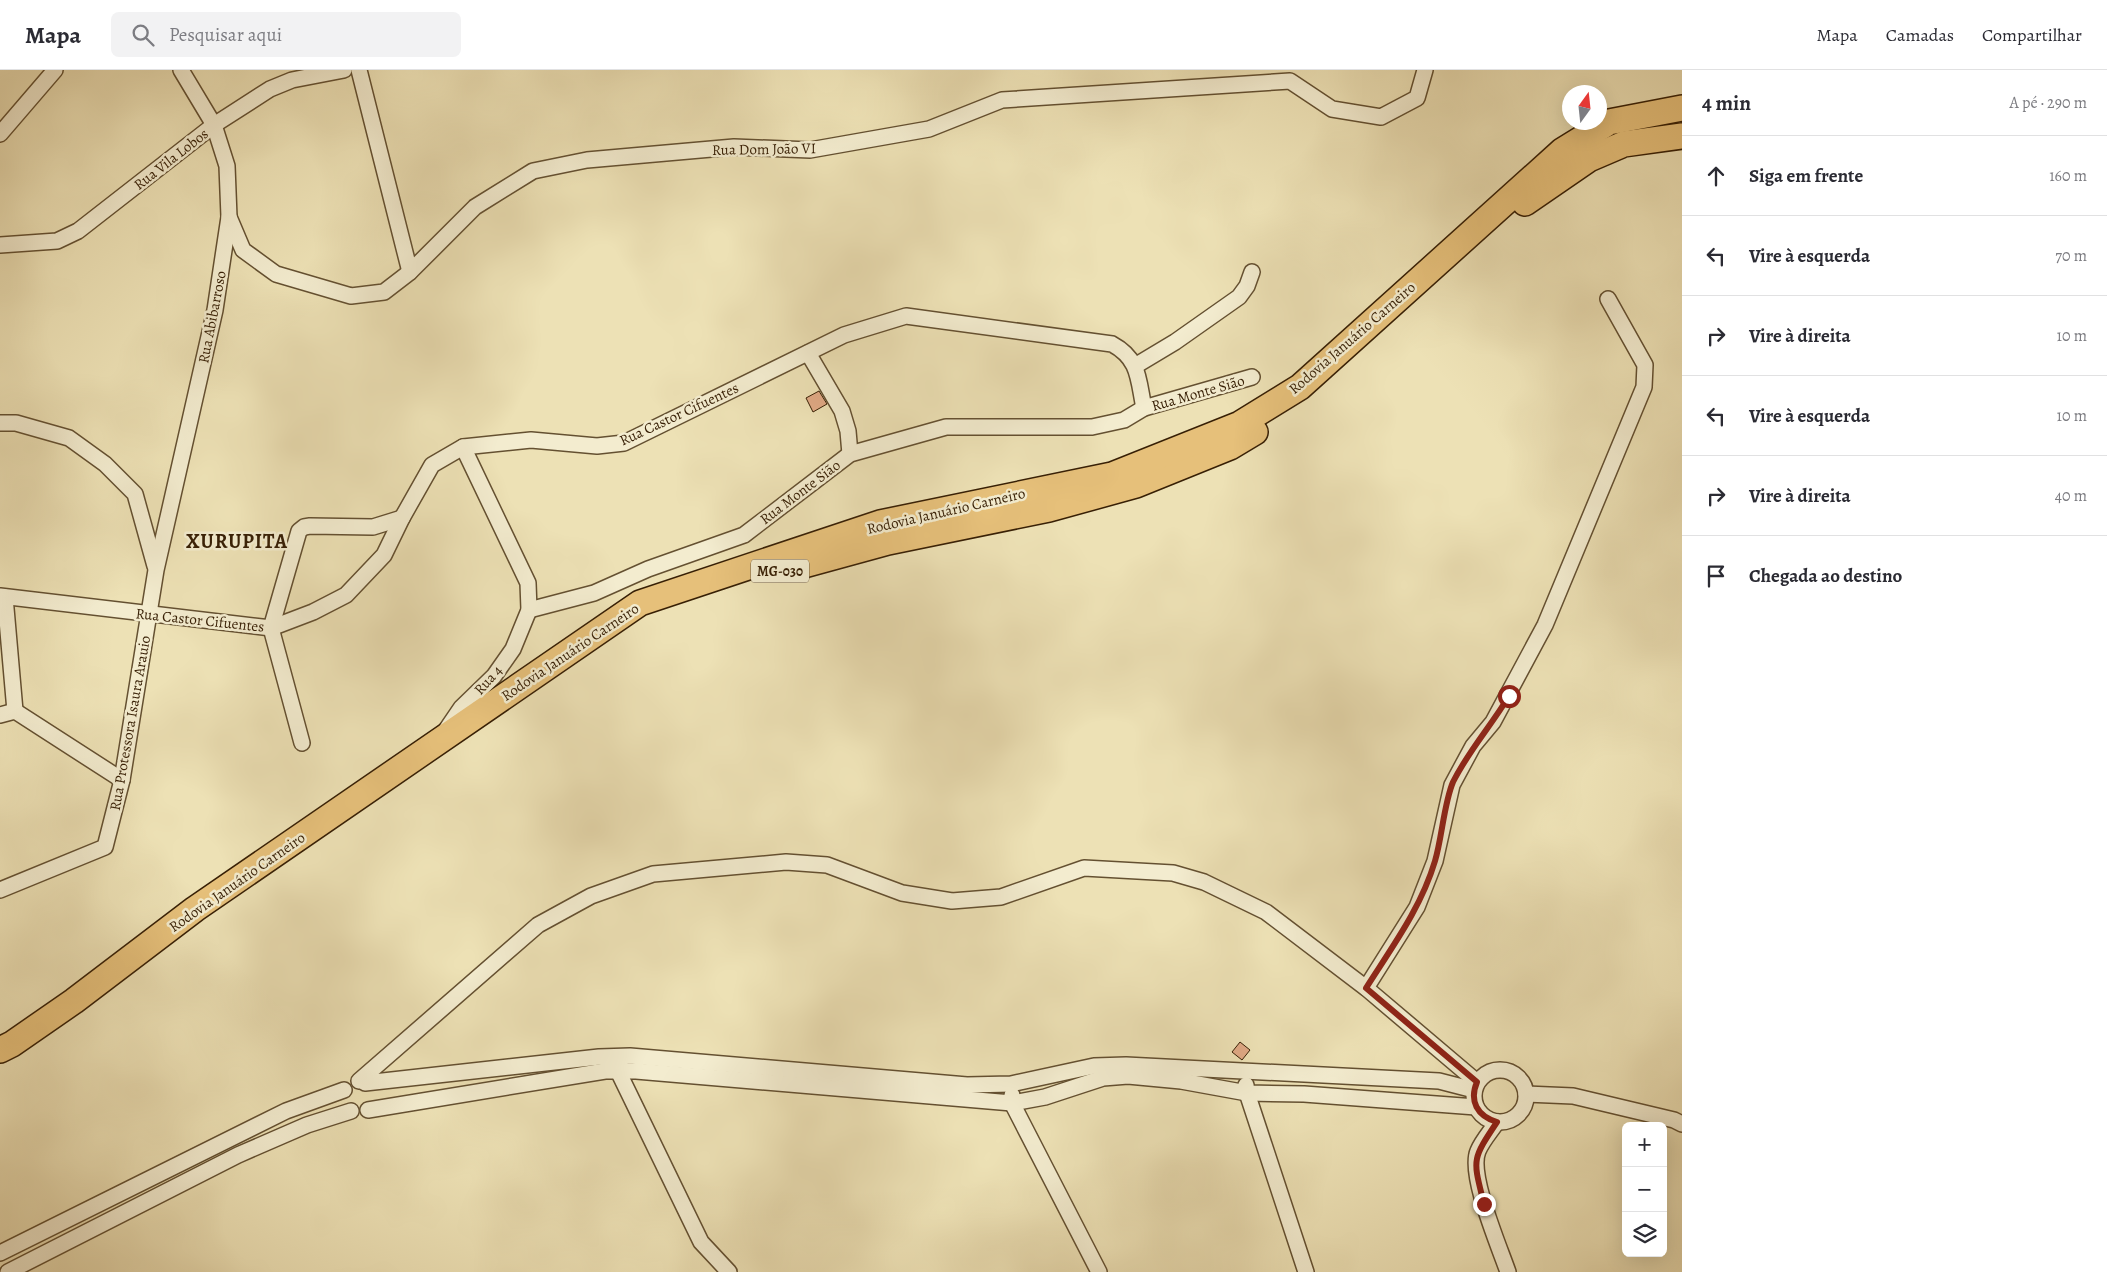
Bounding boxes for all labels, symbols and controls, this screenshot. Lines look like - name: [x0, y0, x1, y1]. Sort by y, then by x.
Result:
- search box: [111, 12, 461, 57]
- text: Mapa: [25, 19, 81, 51]
- icon: search: [129, 21, 157, 49]
- text: Pesquisar aqui: [169, 22, 282, 48]
- text: Mapa: [1816, 23, 1858, 47]
- text: Camadas: [1886, 23, 1954, 47]
- text: Compartilhar: [1982, 23, 2082, 47]
- north arrow: [1562, 85, 1607, 130]
- text: 4 min: [1702, 89, 1751, 117]
- text: A pé · 290 m: [2009, 92, 2087, 114]
- street label: Rua Vila Lobos: [130, 124, 212, 194]
- street label: Rua Dom João VI: [712, 138, 816, 160]
- icon: ahead: [1702, 162, 1730, 190]
- text: Siga em frente: [1749, 163, 1863, 189]
- text: 160 m: [2049, 165, 2087, 187]
- icon: left: [1702, 242, 1730, 270]
- text: Vire à esquerda: [1749, 243, 1870, 269]
- text: 70 m: [2055, 245, 2087, 267]
- street label: Rua Abibarroso: [193, 269, 231, 365]
- street label: Rodovia Januário Carneiro: [1284, 277, 1420, 399]
- icon: right: [1702, 322, 1730, 350]
- text: Vire à direita: [1749, 323, 1851, 349]
- text: 10 m: [2057, 325, 2087, 347]
- street label: Rua Monte Sião: [1149, 370, 1247, 416]
- street label: Rua Castor Cifuentes: [616, 378, 742, 450]
- icon: left: [1702, 402, 1730, 430]
- text: Vire à esquerda: [1749, 403, 1870, 429]
- text: 10 m: [2057, 405, 2087, 427]
- street label: Rua Monte Sião: [756, 455, 844, 529]
- icon: right: [1702, 482, 1730, 510]
- street label: Rodovia Januário Carneiro: [865, 483, 1027, 539]
- text: Vire à direita: [1749, 483, 1851, 509]
- text: 40 m: [2055, 485, 2087, 507]
- district label: XURUPITA: [186, 528, 288, 555]
- road number: MG-030: [751, 560, 809, 582]
- icon: arrive: [1702, 562, 1730, 590]
- text: Chegada ao destino: [1749, 563, 1902, 589]
- street label: Rodovia Januário Carneiro: [497, 598, 643, 706]
- street label: Rua Castor Cifuentes: [135, 603, 265, 637]
- street label: Rua Protessora Isaura Arauio: [105, 634, 155, 812]
- street label: Rua 4: [469, 661, 507, 699]
- route start: [1498, 685, 1521, 708]
- street label: Rodovia Januário Carneiro: [165, 827, 309, 937]
- map controls: [1622, 1122, 1667, 1257]
- button: +: [1622, 1122, 1667, 1167]
- button: −: [1622, 1167, 1667, 1212]
- route end: [1473, 1193, 1496, 1216]
- button: layers: [1622, 1212, 1667, 1257]

